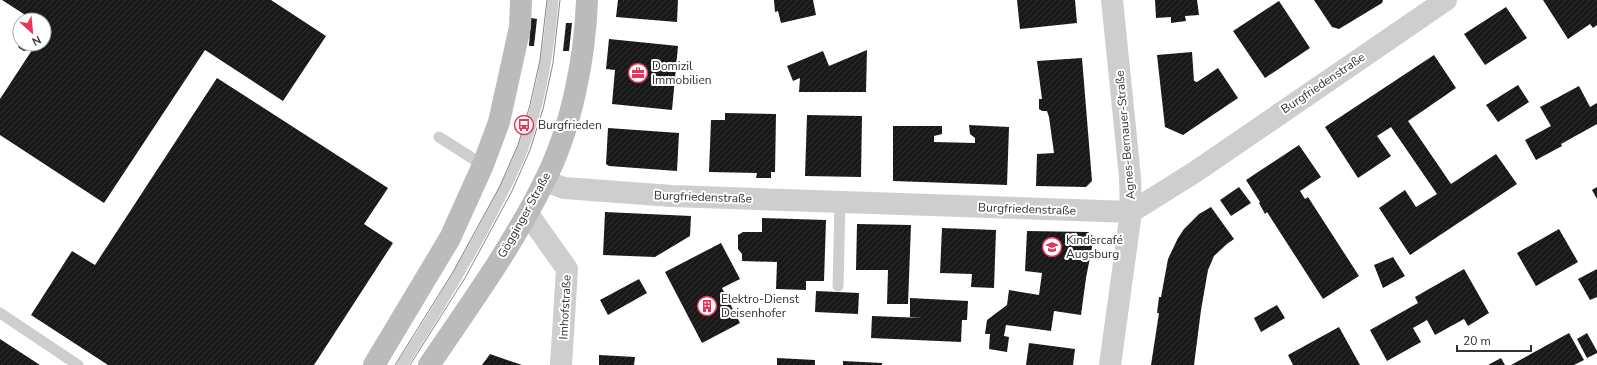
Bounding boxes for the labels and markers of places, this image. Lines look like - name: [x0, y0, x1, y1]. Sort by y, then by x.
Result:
- place label: Domizil Immobilien: [652, 58, 712, 88]
- office icon: Domizil Immobilien: [627, 62, 649, 84]
- bus stop icon: Burgfrieden: [513, 114, 535, 136]
- place label: Burgfrieden: [538, 117, 602, 133]
- place label: Kindercafé Augsburg: [1066, 232, 1123, 262]
- school or university icon: Kindercafé Augsburg: [1041, 236, 1063, 258]
- place label: Elektro-Dienst Deisenhofer: [721, 291, 800, 321]
- building icon: Elektro-Dienst Deisenhofer: [696, 295, 718, 317]

